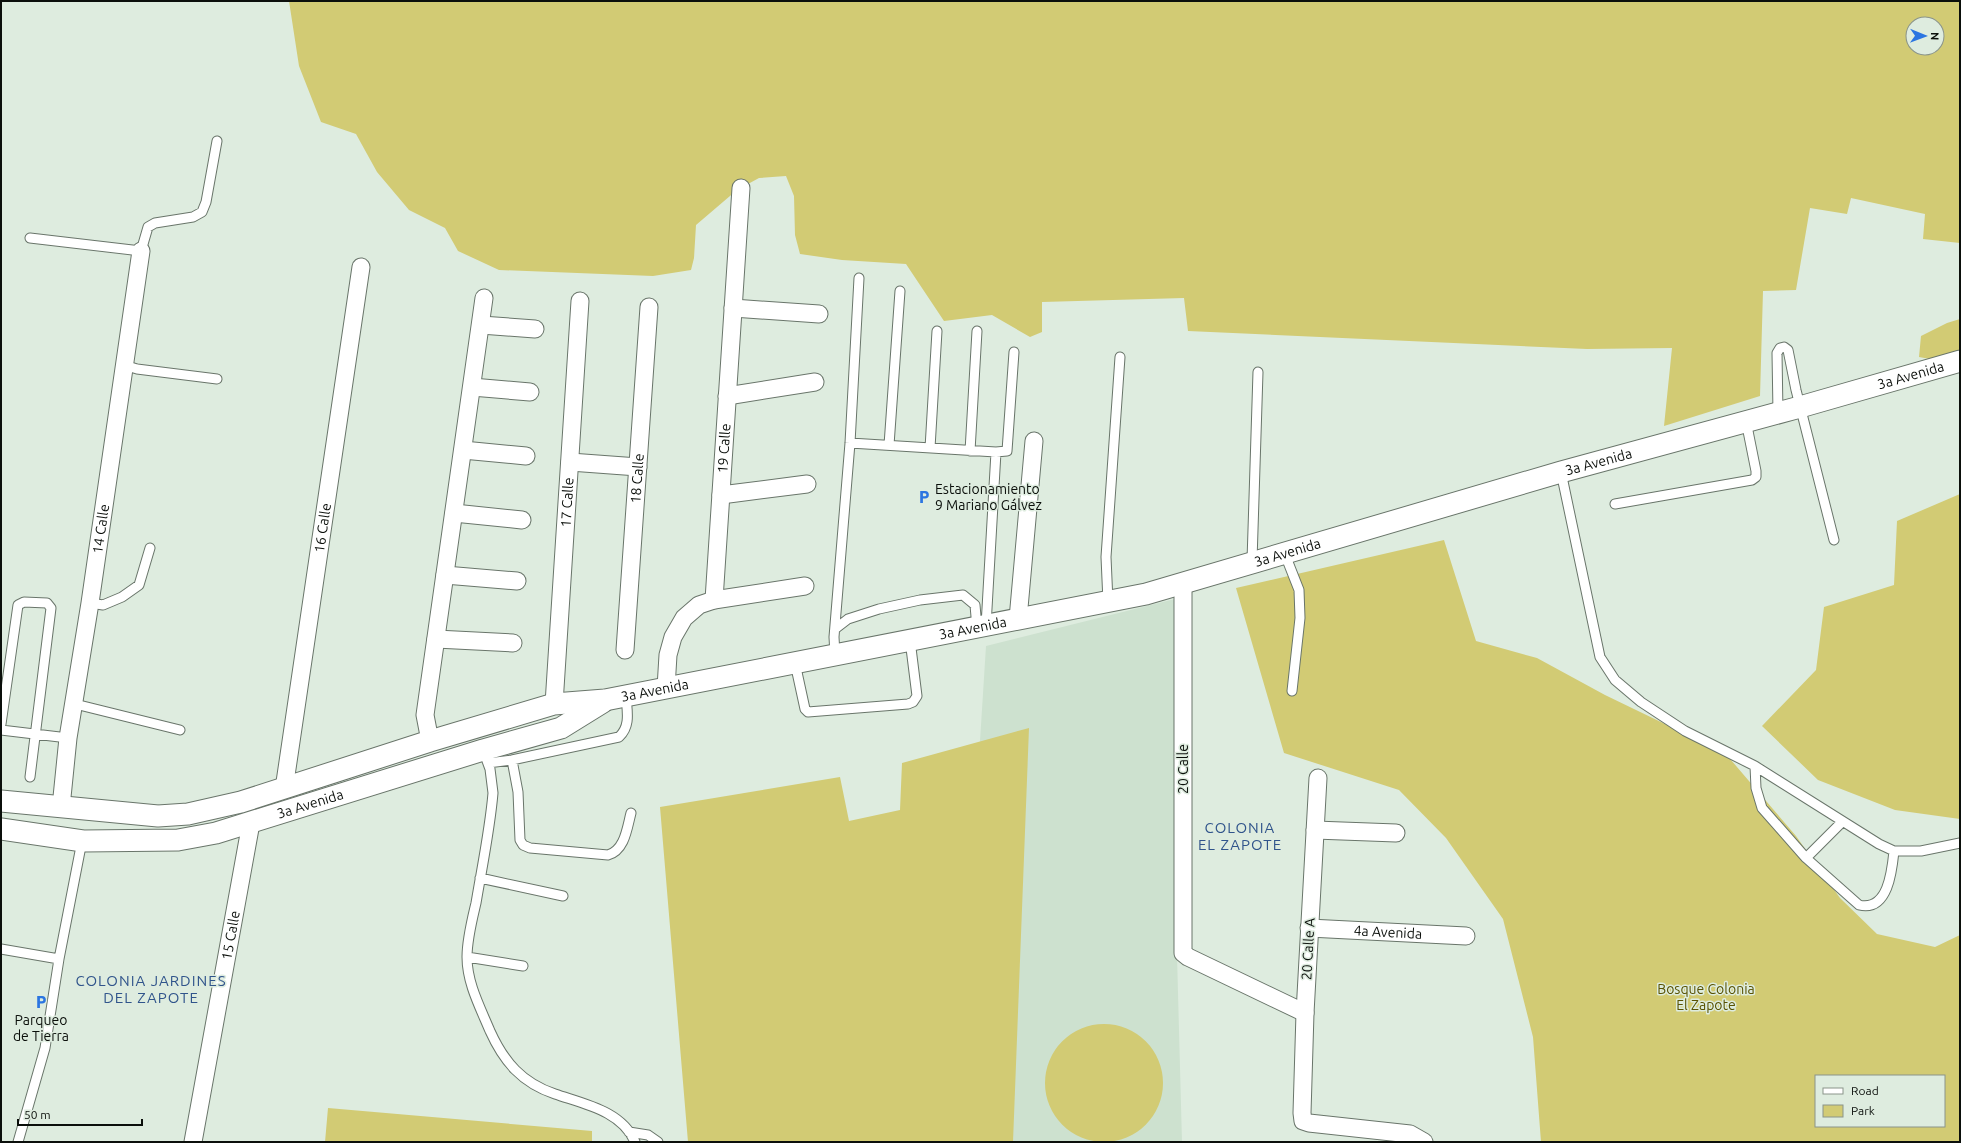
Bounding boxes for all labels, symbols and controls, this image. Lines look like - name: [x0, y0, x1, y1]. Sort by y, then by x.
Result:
- north arrow: [1905, 16, 1945, 56]
- text: N: [1929, 32, 1941, 40]
- street label: 3a Avenida: [1876, 358, 1946, 392]
- street label: 19 Calle: [714, 423, 734, 474]
- street label: 3a Avenida: [1563, 445, 1634, 479]
- street label: 18 Calle: [627, 453, 647, 504]
- street label: 17 Calle: [557, 477, 577, 528]
- place label: Estacionamiento 9 Mariano Gálvez: [935, 481, 1042, 513]
- parking icon: Estacionamiento 9 Mariano Gálvez: [916, 489, 932, 505]
- street label: 16 Calle: [311, 502, 334, 554]
- street label: 14 Calle: [89, 503, 112, 555]
- street label: 3a Avenida: [1252, 535, 1323, 570]
- street label: 3a Avenida: [938, 614, 1008, 642]
- street label: 3a Avenida: [620, 676, 690, 705]
- street label: 20 Calle: [1175, 744, 1191, 794]
- street label: 3a Avenida: [275, 786, 345, 822]
- district label: COLONIA EL ZAPOTE: [1198, 819, 1282, 853]
- street label: 15 Calle: [218, 909, 243, 961]
- street label: 20 Calle A: [1298, 918, 1318, 980]
- street label: 4a Avenida: [1353, 922, 1423, 942]
- district label: COLONIA JARDINES DEL ZAPOTE: [75, 972, 227, 1006]
- park label: Bosque Colonia El Zapote: [1657, 981, 1755, 1013]
- parking icon: Parqueo de Tierra: [33, 994, 49, 1010]
- place label: Parqueo de Tierra: [13, 1012, 69, 1044]
- legend: [1815, 1075, 1945, 1127]
- text: Road: [1851, 1084, 1879, 1097]
- scale bar: [18, 1101, 142, 1127]
- text: Park: [1851, 1104, 1875, 1117]
- text: 50 m: [24, 1108, 51, 1121]

